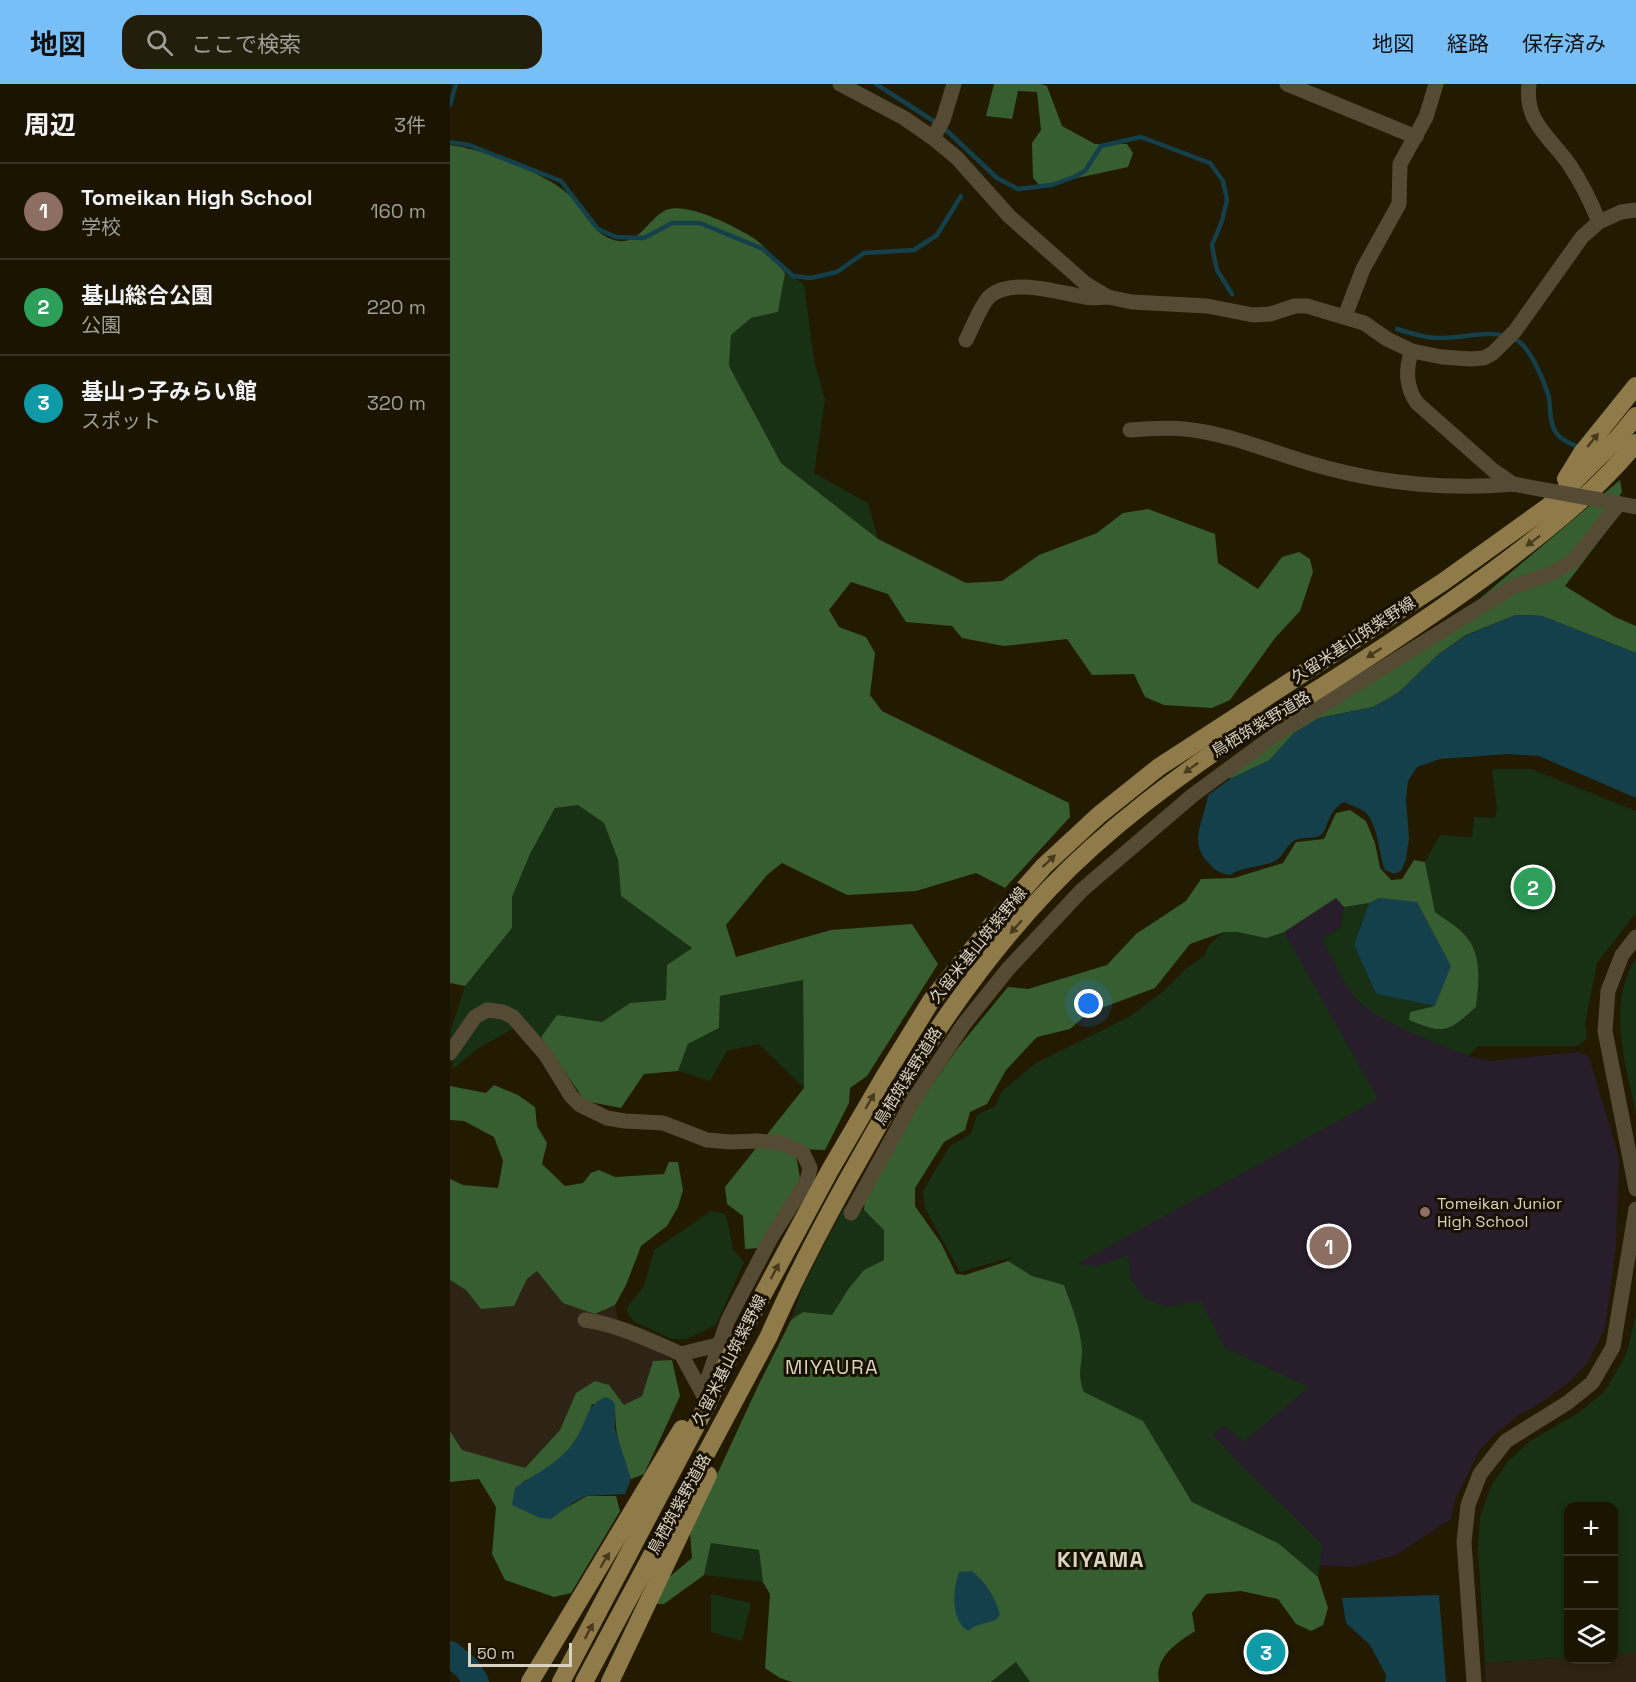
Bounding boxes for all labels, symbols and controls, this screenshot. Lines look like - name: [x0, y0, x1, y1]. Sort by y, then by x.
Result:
- search box: [122, 15, 542, 69]
- text: 地図: [30, 26, 86, 62]
- icon: search: [143, 26, 176, 59]
- text: ここで検索: [191, 30, 301, 58]
- text: 地図: [1372, 30, 1414, 57]
- text: 経路: [1447, 30, 1489, 57]
- text: 保存済み: [1522, 30, 1606, 57]
- text: 周辺: [24, 108, 76, 142]
- text: 3件: [394, 112, 426, 138]
- text: Tomeikan High School: [81, 183, 313, 211]
- text: 1: [39, 198, 48, 224]
- text: 160 m: [370, 198, 426, 224]
- text: 学校: [81, 214, 121, 240]
- text: 基山総合公園: [81, 281, 213, 309]
- text: 2: [38, 294, 49, 320]
- text: 220 m: [367, 294, 426, 320]
- text: 公園: [81, 312, 121, 338]
- text: 基山っ子みらい館: [81, 377, 257, 405]
- text: 3: [37, 390, 50, 416]
- text: 320 m: [367, 390, 426, 416]
- text: スポット: [81, 408, 161, 434]
- one-way arrow: [1586, 432, 1599, 448]
- one-way arrow: [1525, 534, 1541, 547]
- street label: 久留米基山筑紫野線: [1287, 592, 1419, 688]
- one-way arrow: [1366, 647, 1382, 658]
- street label: 鳥栖筑紫野道路: [1208, 686, 1314, 762]
- one-way arrow: [1184, 762, 1200, 774]
- one-way arrow: [1042, 855, 1056, 869]
- pin: 2: [1514, 864, 1552, 910]
- street label: 久留米基山筑紫野線: [925, 882, 1031, 1008]
- one-way arrow: [1009, 919, 1023, 934]
- your location: [1074, 989, 1103, 1018]
- street label: 鳥栖筑紫野道路: [869, 1023, 947, 1129]
- one-way arrow: [865, 1092, 875, 1109]
- place label: Tomeikan Junior High School: [1437, 1193, 1562, 1232]
- marker: Tomeikan Junior High School: [1418, 1205, 1432, 1219]
- pin: 1: [1310, 1224, 1348, 1268]
- one-way arrow: [770, 1262, 780, 1279]
- street label: 久留米基山筑紫野線: [687, 1291, 771, 1429]
- district label: MIYAURA: [785, 1354, 879, 1380]
- street label: 鳥栖筑紫野道路: [643, 1450, 715, 1558]
- map controls: [1564, 1502, 1618, 1664]
- button: +: [1564, 1502, 1618, 1556]
- district label: KIYAMA: [1057, 1545, 1145, 1573]
- one-way arrow: [599, 1552, 610, 1568]
- button: −: [1564, 1556, 1618, 1610]
- button: layers: [1564, 1610, 1618, 1664]
- one-way arrow: [584, 1622, 594, 1639]
- pin: 3: [1246, 1630, 1286, 1674]
- scale bar: [468, 1640, 572, 1668]
- text: 50 m: [477, 1643, 515, 1664]

